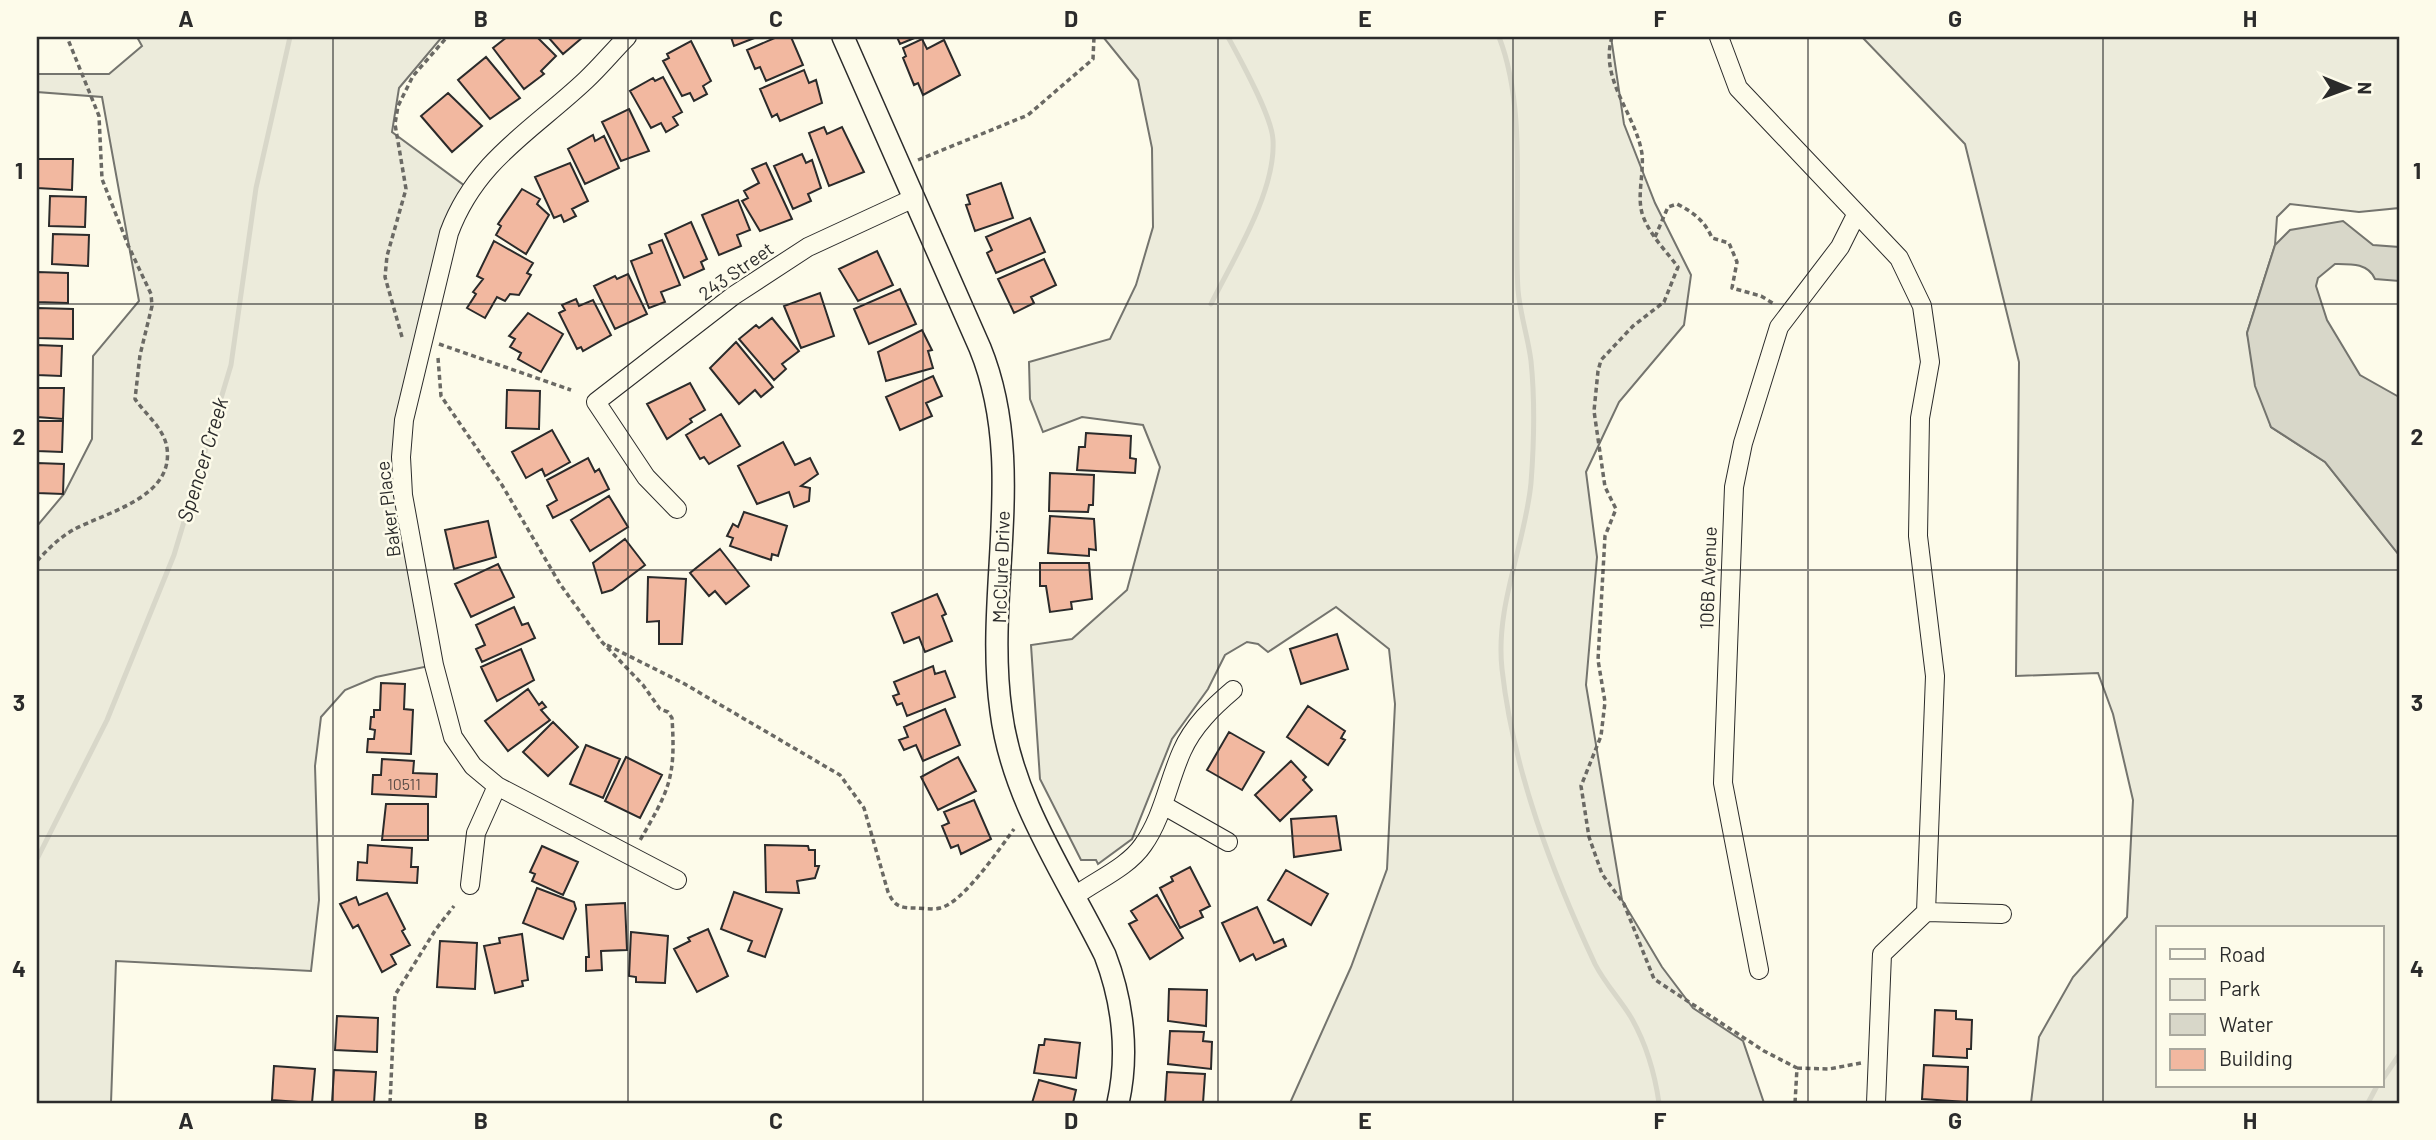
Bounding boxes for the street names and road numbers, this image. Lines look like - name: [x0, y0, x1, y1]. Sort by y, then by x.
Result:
- street label: 243 Street: [694, 236, 778, 305]
- street label: Baker Place: [370, 460, 405, 559]
- street label: McClure Drive: [987, 510, 1014, 624]
- street label: 106B Avenue: [1694, 526, 1721, 630]

